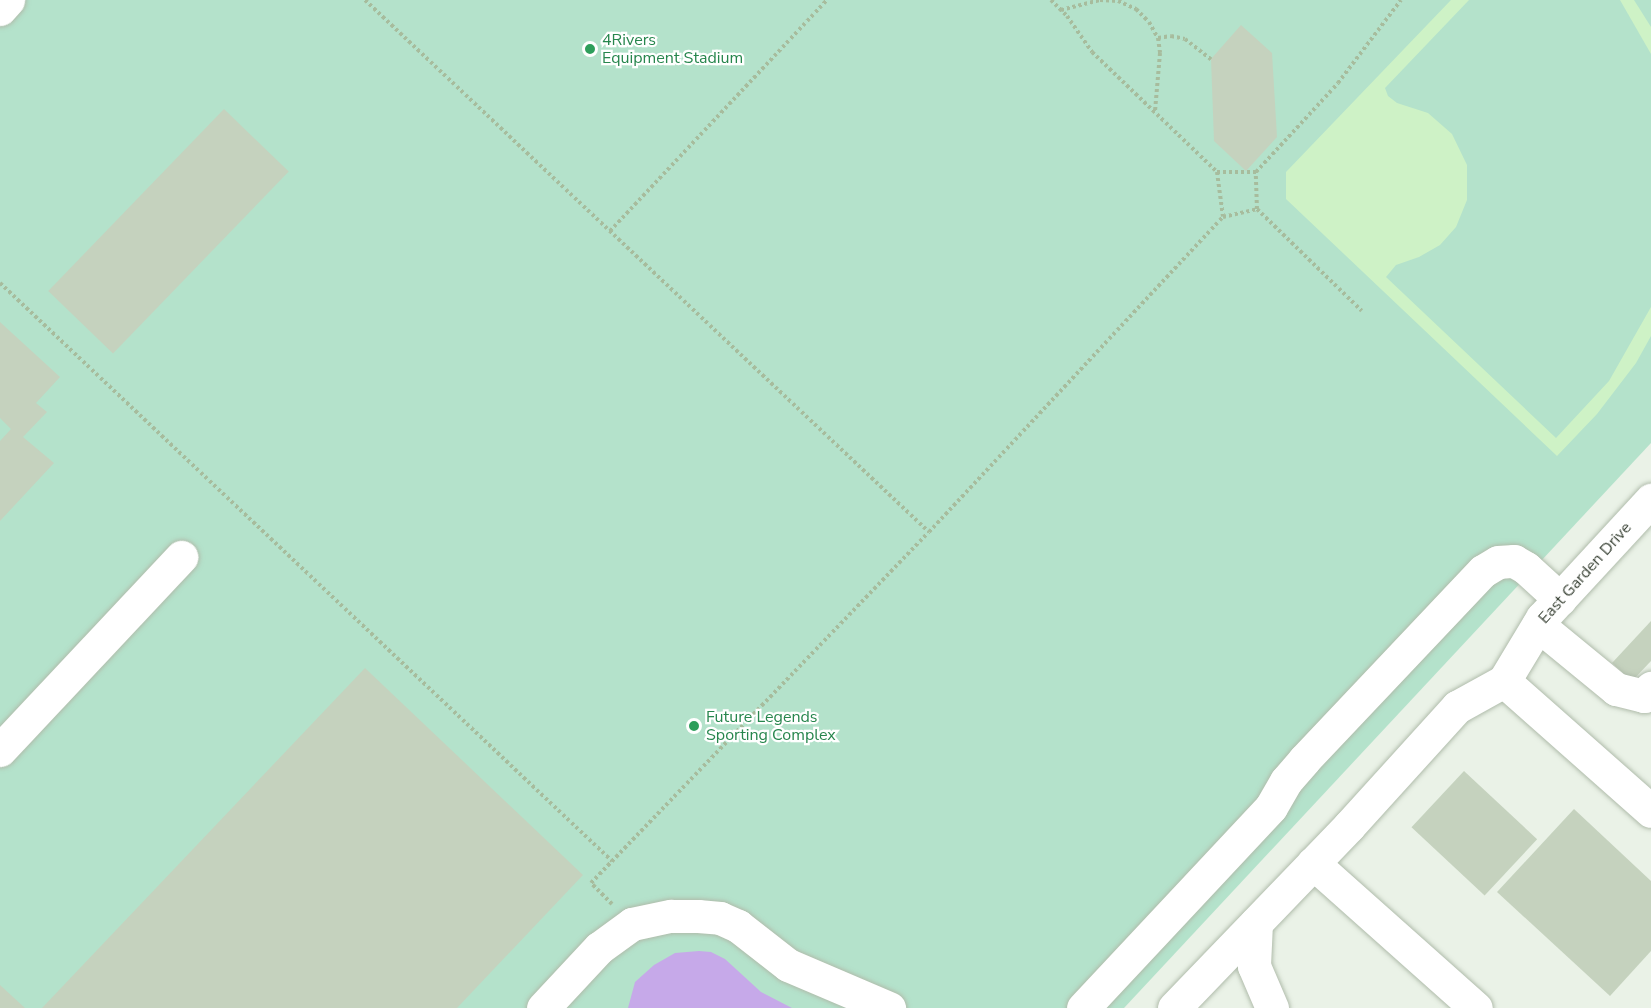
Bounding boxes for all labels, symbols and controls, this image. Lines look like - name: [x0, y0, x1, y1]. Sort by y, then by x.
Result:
- place label: 4Rivers Equipment Stadium: [602, 30, 743, 68]
- marker: 4Rivers Equipment Stadium: [583, 42, 597, 56]
- street label: East Garden Drive: [1534, 518, 1636, 628]
- place label: Future Legends Sporting Complex: [706, 707, 836, 745]
- marker: Future Legends Sporting Complex: [687, 719, 701, 733]

